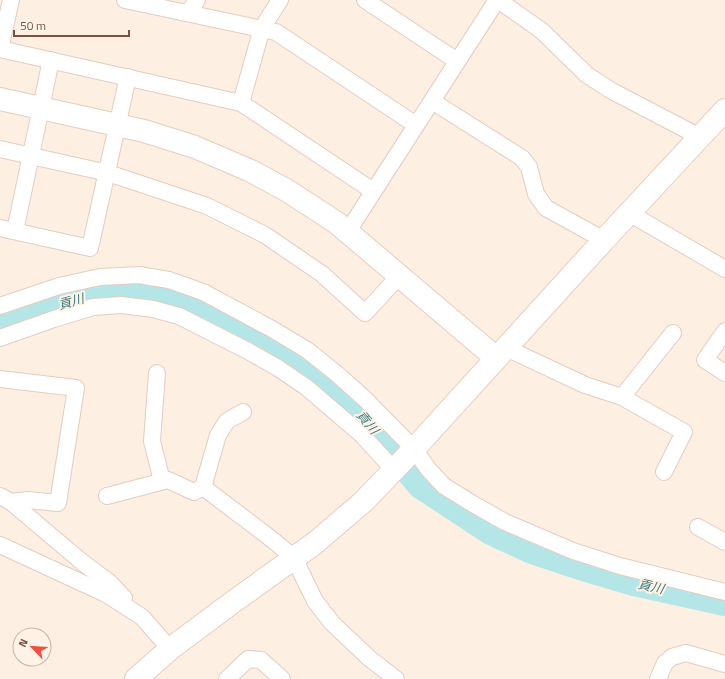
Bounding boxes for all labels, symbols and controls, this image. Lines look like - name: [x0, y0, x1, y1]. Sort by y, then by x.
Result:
- scale bar: [14, 12, 129, 38]
- text: 50 m: [20, 16, 46, 35]
- water label: 貢川: [56, 287, 88, 314]
- water label: 貢川: [352, 406, 385, 440]
- water label: 貢川: [636, 573, 668, 599]
- north arrow: [12, 627, 52, 667]
- text: N: [14, 636, 32, 650]

